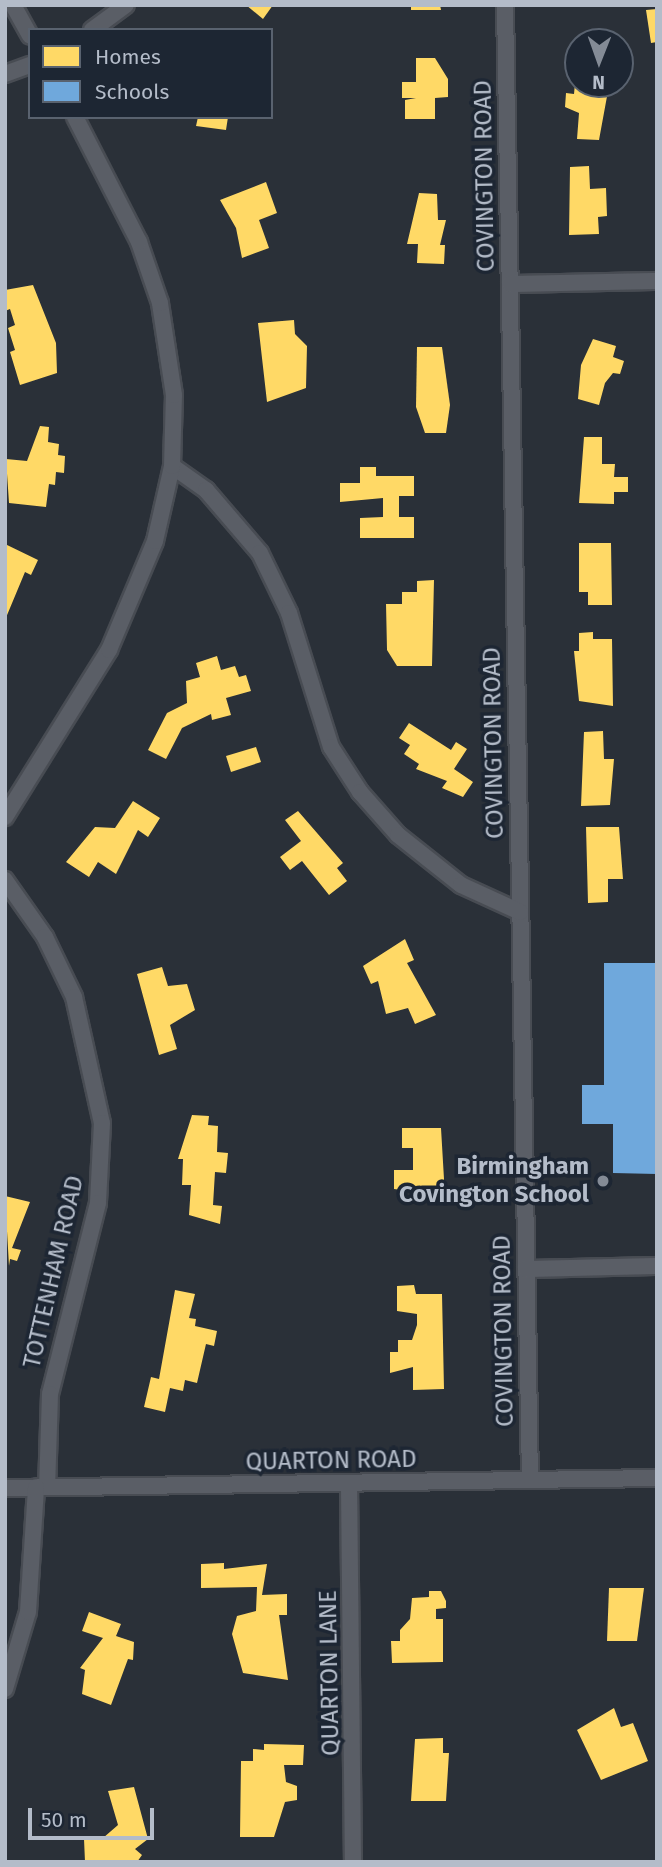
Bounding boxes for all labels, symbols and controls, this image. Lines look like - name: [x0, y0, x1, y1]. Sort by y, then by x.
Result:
- legend: [28, 28, 273, 119]
- north arrow: [564, 28, 634, 98]
- text: Homes: [95, 44, 161, 70]
- text: N: [592, 71, 605, 94]
- text: Schools: [95, 79, 169, 105]
- street label: COVINGTON ROAD: [469, 80, 501, 272]
- street label: COVINGTON ROAD: [478, 647, 510, 839]
- place label: Birmingham Covington School: [399, 1153, 589, 1209]
- street label: TOTTENHAM ROAD: [18, 1173, 90, 1371]
- marker: Birmingham Covington School: [595, 1173, 611, 1189]
- street label: COVINGTON ROAD: [488, 1235, 520, 1427]
- street label: QUARTON ROAD: [245, 1445, 417, 1477]
- street label: QUARTON LANE: [314, 1590, 346, 1756]
- scale bar: [32, 1794, 158, 1838]
- text: 50 m: [41, 1807, 87, 1833]

